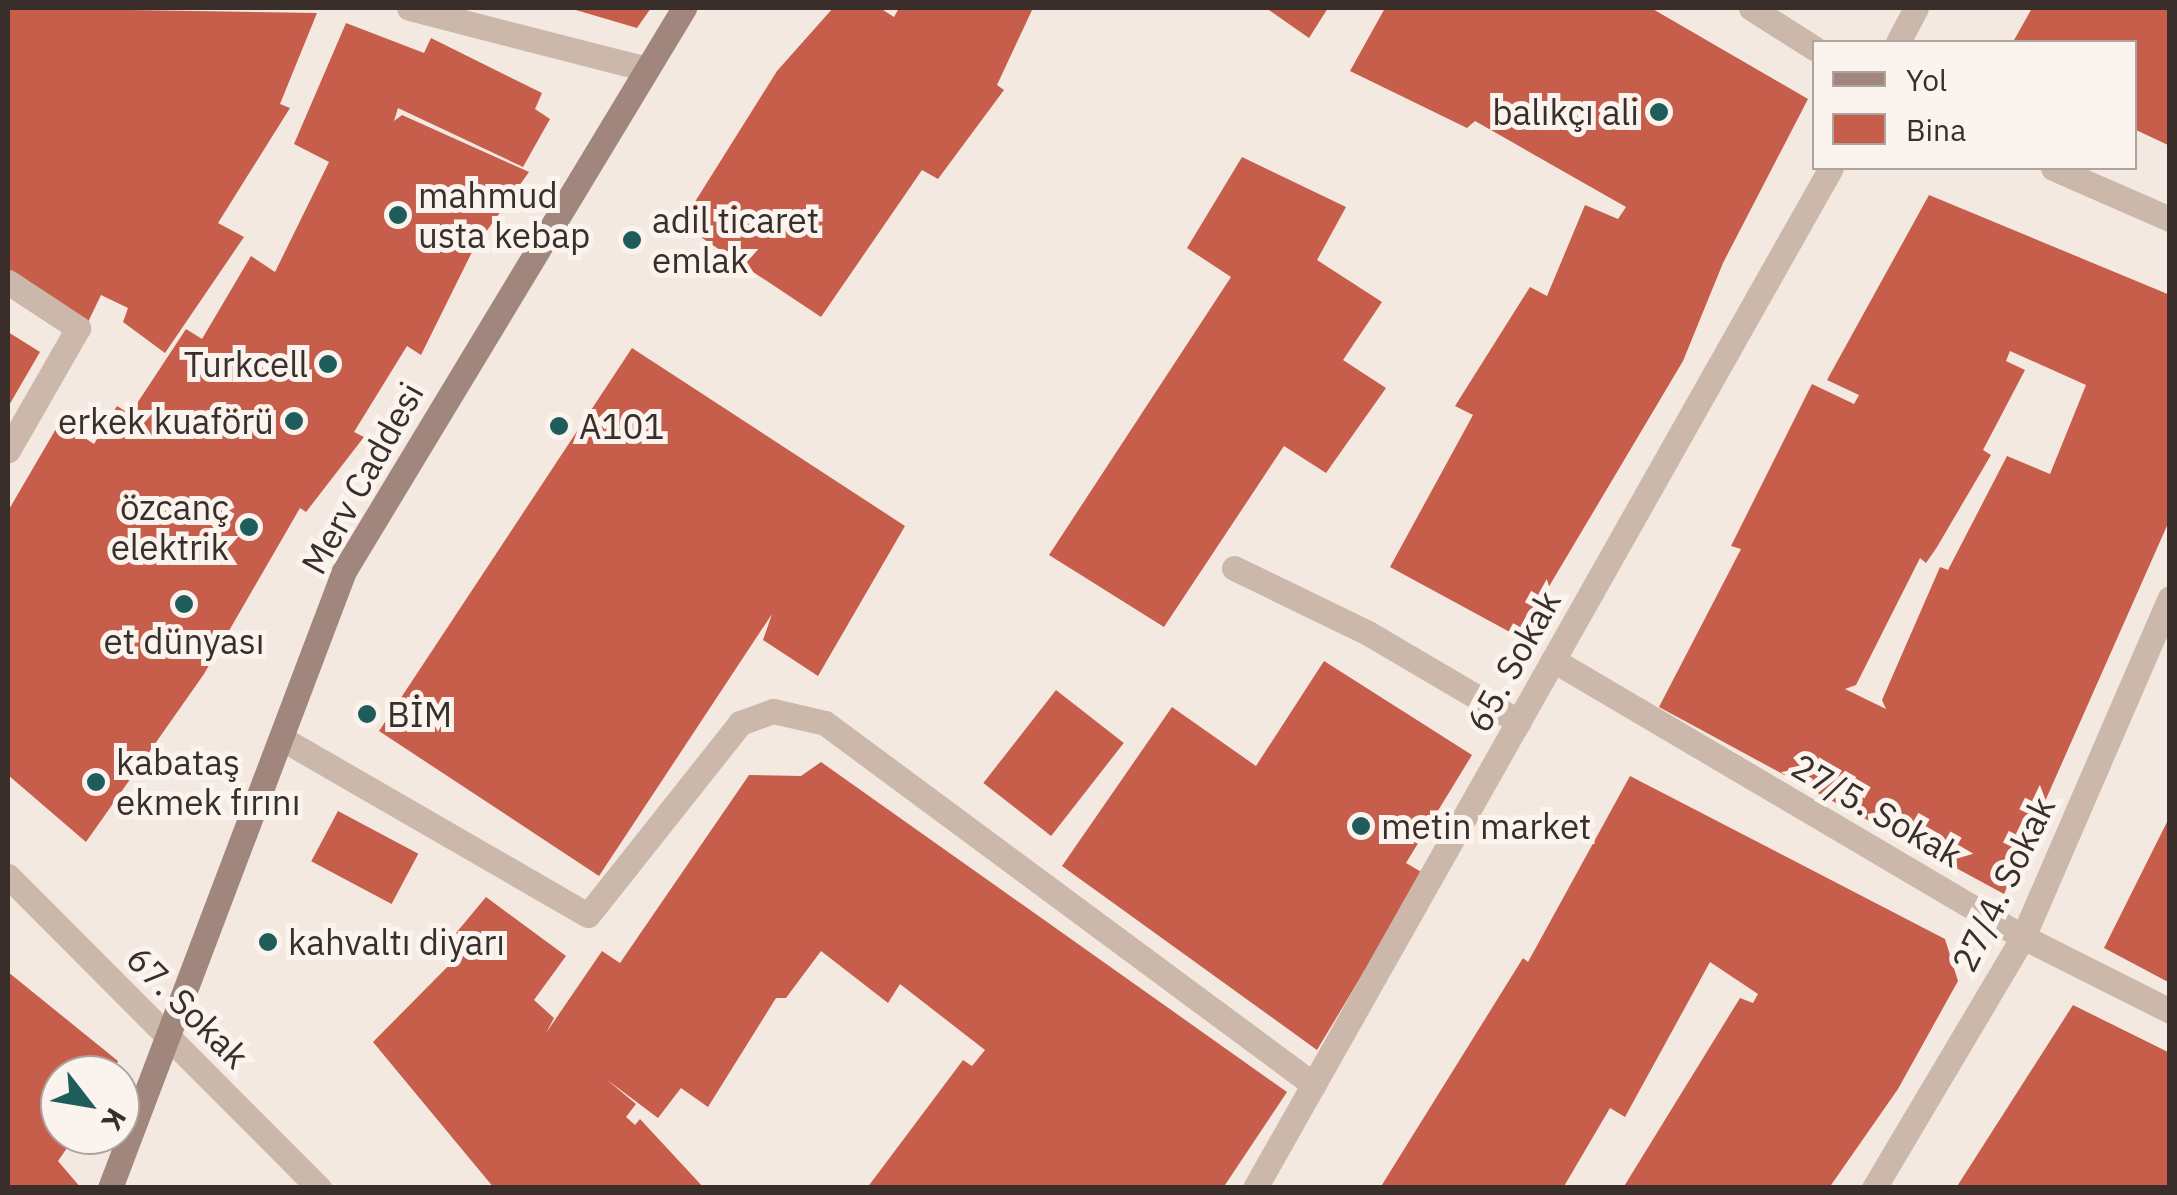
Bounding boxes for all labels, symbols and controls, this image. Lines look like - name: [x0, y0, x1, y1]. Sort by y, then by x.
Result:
- legend: [1812, 40, 2137, 170]
- text: Yol: [1906, 60, 1947, 99]
- place label: balıkçı ali: [1492, 91, 1639, 133]
- marker: balıkçı ali: [1648, 101, 1670, 123]
- text: Bina: [1906, 110, 1966, 149]
- place label: mahmud usta kebap: [418, 174, 590, 256]
- place label: adil ticaret emlak: [652, 199, 819, 281]
- marker: mahmud usta kebap: [387, 204, 409, 226]
- marker: adil ticaret emlak: [621, 229, 643, 251]
- place label: Turkcell: [184, 343, 308, 385]
- marker: Turkcell: [317, 353, 339, 375]
- street label: Merv Caddesi: [292, 375, 432, 581]
- place label: erkek kuaförü: [58, 400, 274, 442]
- place label: A101: [579, 405, 664, 447]
- marker: erkek kuaförü: [283, 410, 305, 432]
- marker: A101: [548, 415, 570, 437]
- place label: özcanç elektrik: [111, 486, 229, 568]
- marker: özcanç elektrik: [238, 516, 260, 538]
- street label: 65. Sokak: [1457, 583, 1569, 739]
- marker: et dünyası: [173, 593, 195, 615]
- place label: et dünyası: [104, 620, 264, 662]
- place label: BİM: [387, 693, 452, 735]
- marker: BİM: [356, 703, 378, 725]
- place label: kabataş ekmek fırını: [116, 741, 300, 823]
- street label: 27/5. Sokak: [1784, 744, 1970, 876]
- marker: kabataş ekmek fırını: [85, 771, 107, 793]
- street label: 27/4. Sokak: [1943, 790, 2063, 978]
- place label: metin market: [1381, 805, 1591, 847]
- marker: metin market: [1350, 815, 1372, 837]
- place label: kahvaltı diyarı: [288, 921, 505, 963]
- marker: kahvaltı diyarı: [257, 931, 279, 953]
- street label: 67. Sokak: [118, 937, 258, 1077]
- north arrow: [40, 1055, 140, 1155]
- text: K: [94, 1102, 135, 1138]

